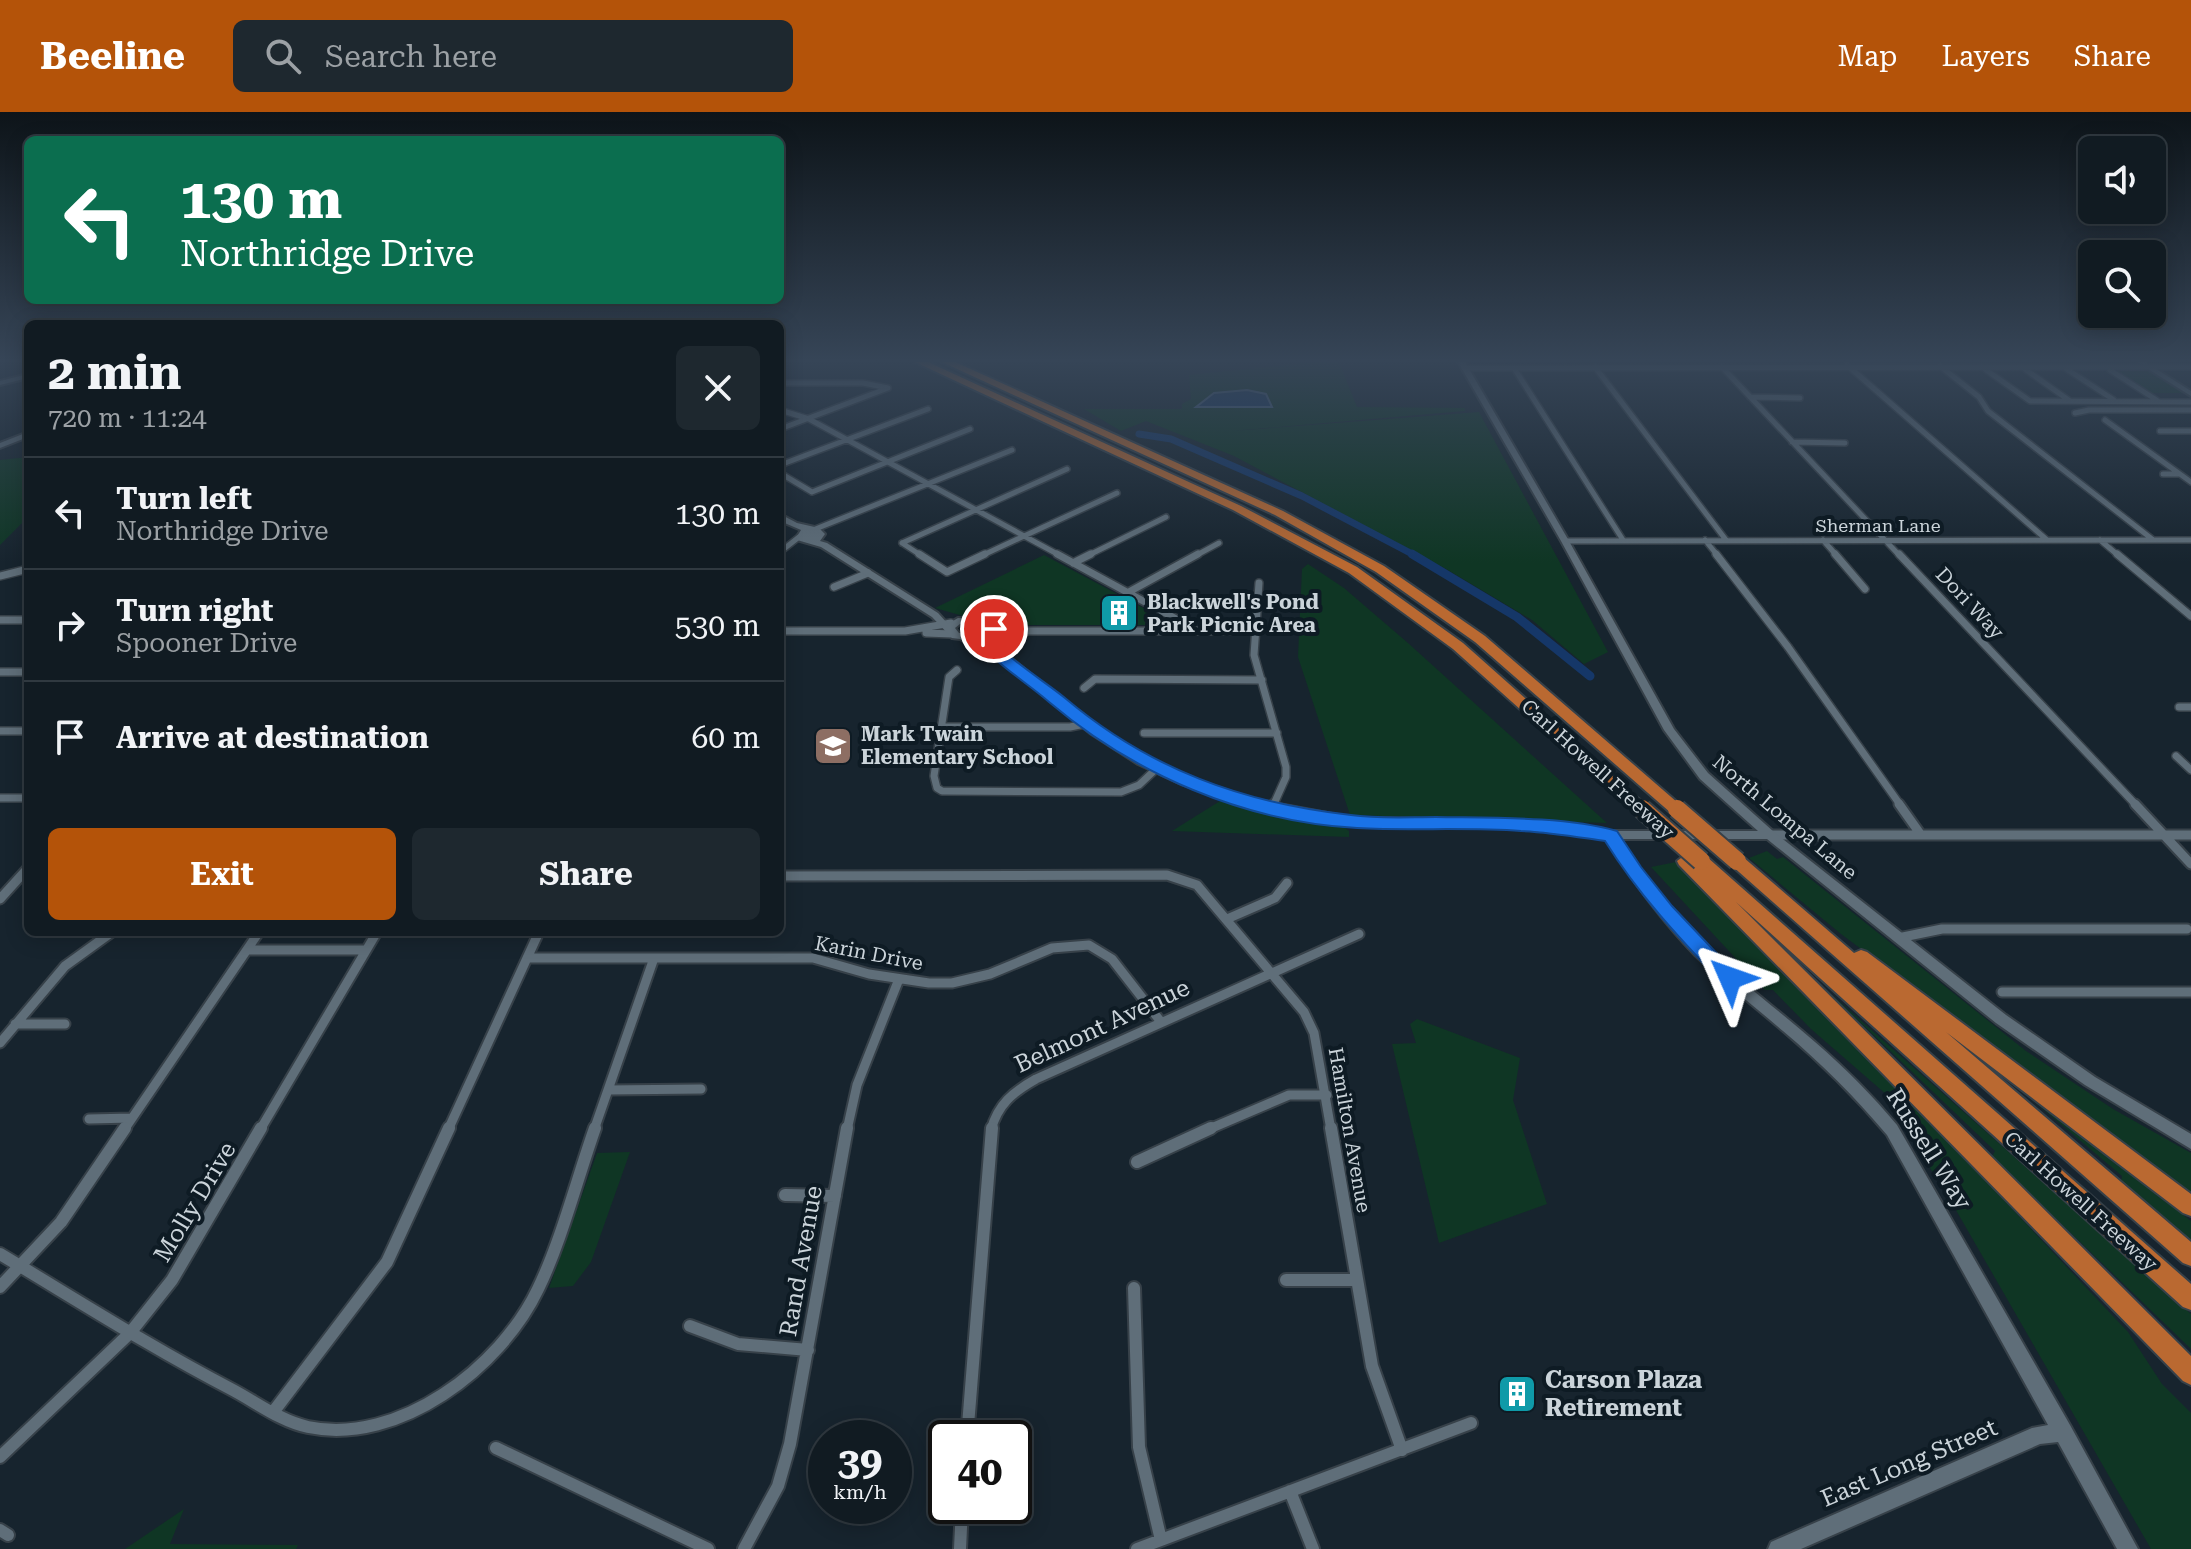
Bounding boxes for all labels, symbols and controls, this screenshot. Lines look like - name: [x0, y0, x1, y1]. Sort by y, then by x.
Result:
- search box: [233, 20, 793, 92]
- text: Beeline: [40, 34, 185, 78]
- icon: search: [261, 34, 305, 78]
- text: Search here: [325, 39, 497, 74]
- text: Map: [1838, 40, 1897, 73]
- text: Layers: [1941, 40, 2030, 73]
- text: Share: [2074, 40, 2151, 73]
- map controls: [2078, 136, 2166, 328]
- button: sound: [2078, 136, 2166, 224]
- text: 130 m: [180, 166, 342, 232]
- icon: left: [48, 168, 152, 272]
- text: Northridge Drive: [180, 233, 474, 275]
- button: search: [2078, 240, 2166, 328]
- text: 2 min: [48, 345, 181, 401]
- button: close: [676, 346, 760, 430]
- text: 720 m · 11:24: [48, 403, 207, 433]
- text: Turn left: [116, 481, 252, 516]
- icon: left: [48, 491, 92, 535]
- text: 130 m: [675, 496, 760, 531]
- street label: Sherman Lane: [1815, 515, 1941, 536]
- text: Northridge Drive: [116, 516, 329, 546]
- street label: Dori Way: [1931, 562, 2009, 644]
- place label: Blackwell's Pond Park Picnic Area: [1147, 590, 1319, 637]
- building icon: Blackwell's Pond Park Picnic Area: [1098, 592, 1140, 634]
- text: Turn right: [116, 593, 273, 628]
- pin: [960, 595, 1028, 663]
- icon: right: [48, 603, 92, 647]
- icon: arrive: [972, 607, 1016, 651]
- text: 530 m: [675, 608, 760, 643]
- text: Spooner Drive: [116, 628, 297, 658]
- street label: Carl Howell Freeway: [1517, 694, 1680, 844]
- icon: arrive: [48, 715, 92, 759]
- text: Arrive at destination: [116, 720, 429, 755]
- text: 60 m: [691, 720, 760, 755]
- place label: Mark Twain Elementary School: [861, 722, 1054, 769]
- school or university icon: Mark Twain Elementary School: [812, 725, 854, 767]
- street label: North Lompa Lane: [1708, 750, 1862, 884]
- button: Exit: [48, 828, 396, 920]
- button: Share: [412, 828, 760, 920]
- street label: Karin Drive: [813, 931, 925, 975]
- position arrow: [1688, 936, 1772, 1020]
- street label: Belmont Avenue: [1010, 973, 1194, 1079]
- street label: Hamilton Avenue: [1324, 1046, 1376, 1214]
- street label: Russell Way: [1881, 1083, 1978, 1215]
- street label: Carl Howell Freeway: [2000, 1126, 2163, 1276]
- street label: Molly Drive: [148, 1137, 242, 1267]
- street label: Rand Avenue: [774, 1184, 828, 1338]
- place label: Carson Plaza Retirement: [1545, 1366, 1702, 1422]
- building icon: Carson Plaza Retirement: [1496, 1373, 1538, 1415]
- street label: East Long Street: [1817, 1413, 2001, 1513]
- speed limit sign: 40: [928, 1420, 1032, 1524]
- text: 39: [838, 1438, 882, 1485]
- text: km/h: [833, 1480, 887, 1504]

